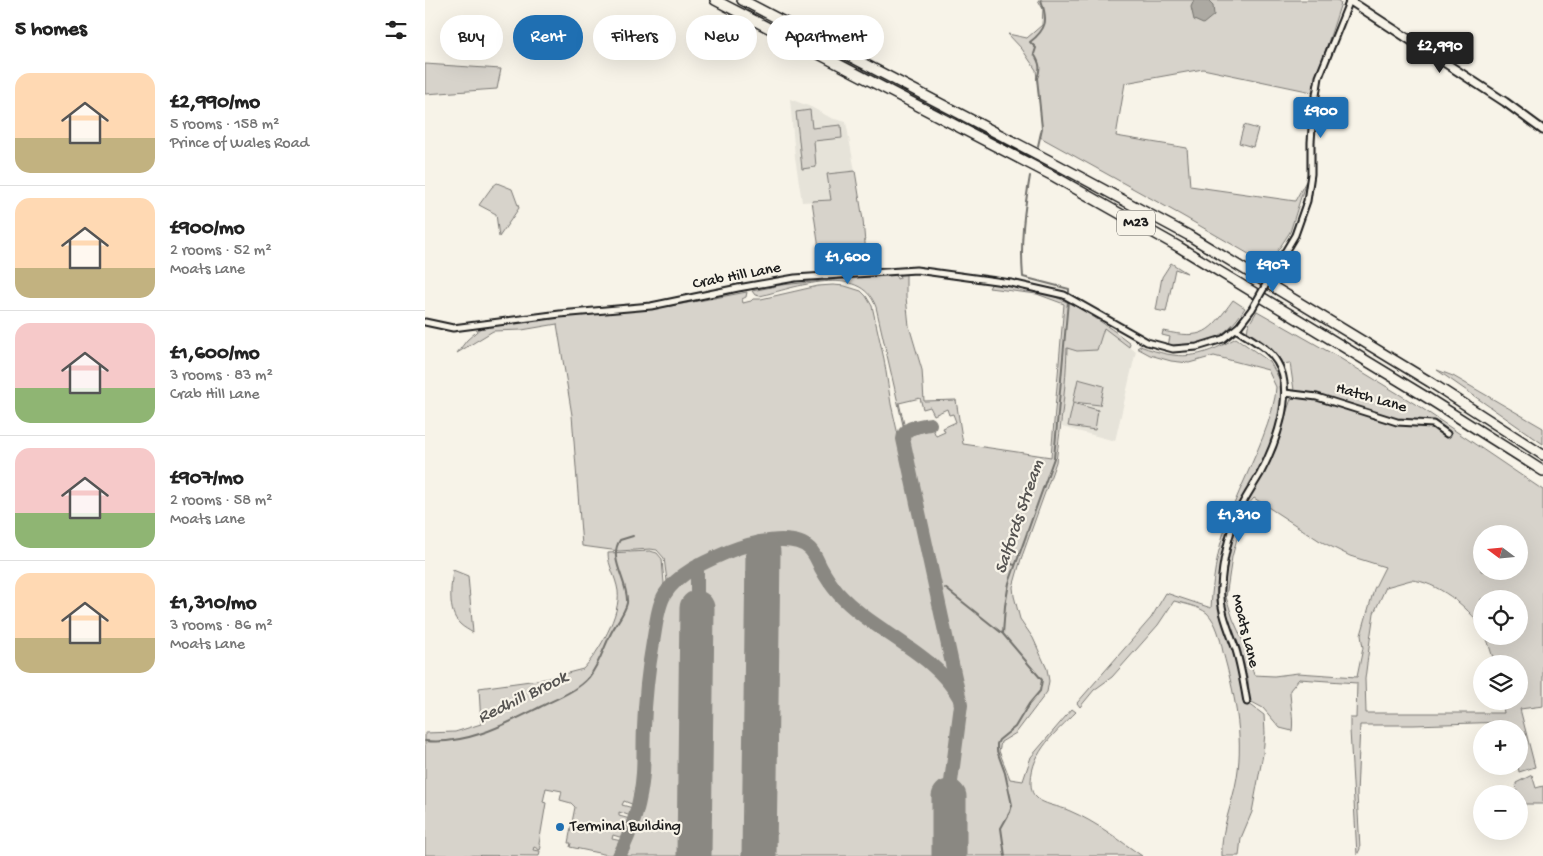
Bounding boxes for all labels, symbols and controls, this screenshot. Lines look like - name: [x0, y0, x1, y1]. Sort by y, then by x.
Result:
- chip: Buy: [440, 15, 503, 60]
- chip: Rent: [513, 15, 583, 60]
- chip: Filters: [593, 15, 676, 60]
- chip: New: [686, 15, 757, 60]
- chip: Apartment: [767, 15, 884, 60]
- icon: filters: [382, 16, 410, 44]
- text: 5 homes: [15, 18, 87, 43]
- pin: £2,990: [1399, 32, 1481, 74]
- text: £2,990: [1417, 38, 1463, 57]
- text: £2,990/mo: [170, 91, 260, 116]
- icon: home: [55, 93, 115, 153]
- pin: £900: [1291, 96, 1351, 139]
- text: £900: [1304, 103, 1338, 122]
- text: 5 rooms · 158 m²: [170, 116, 279, 135]
- text: Prince of Wales Road: [170, 135, 309, 154]
- road number: M23: [1117, 210, 1155, 236]
- text: £900/mo: [170, 217, 245, 242]
- icon: home: [55, 218, 115, 278]
- text: 2 rooms · 52 m²: [170, 242, 272, 261]
- pin: £1,600: [807, 242, 889, 285]
- text: £1,600: [826, 249, 870, 268]
- pin: £907: [1243, 250, 1303, 293]
- text: £907: [1257, 257, 1289, 276]
- street label: Crab Hill Lane: [691, 259, 783, 295]
- text: Moats Lane: [170, 261, 245, 280]
- text: £1,600/mo: [170, 342, 260, 367]
- icon: home: [55, 343, 115, 403]
- text: 3 rooms · 83 m²: [170, 367, 273, 386]
- street label: Hatch Lane: [1333, 380, 1409, 418]
- text: Crab Hill Lane: [170, 386, 260, 405]
- water label: Salfords Stream: [991, 457, 1049, 577]
- text: £907/mo: [170, 467, 244, 492]
- icon: home: [55, 468, 115, 528]
- text: 2 rooms · 58 m²: [170, 492, 272, 511]
- pin: £1,310: [1198, 500, 1280, 543]
- text: £1,310: [1218, 507, 1260, 526]
- text: Moats Lane: [170, 511, 245, 530]
- north arrow: [1473, 525, 1527, 580]
- map controls: [1473, 525, 1528, 840]
- button: locate: [1473, 590, 1528, 645]
- text: £1,310/mo: [170, 592, 257, 617]
- street label: Moats Lane: [1226, 592, 1262, 670]
- icon: home: [55, 593, 115, 653]
- text: 3 rooms · 86 m²: [170, 617, 273, 636]
- text: Moats Lane: [170, 636, 245, 655]
- button: layers: [1473, 655, 1528, 710]
- water label: Redhill Brook: [475, 666, 573, 729]
- button: +: [1473, 720, 1528, 775]
- button: −: [1473, 785, 1528, 840]
- place label: Terminal Building: [569, 818, 681, 837]
- marker: Terminal Building: [554, 821, 566, 833]

